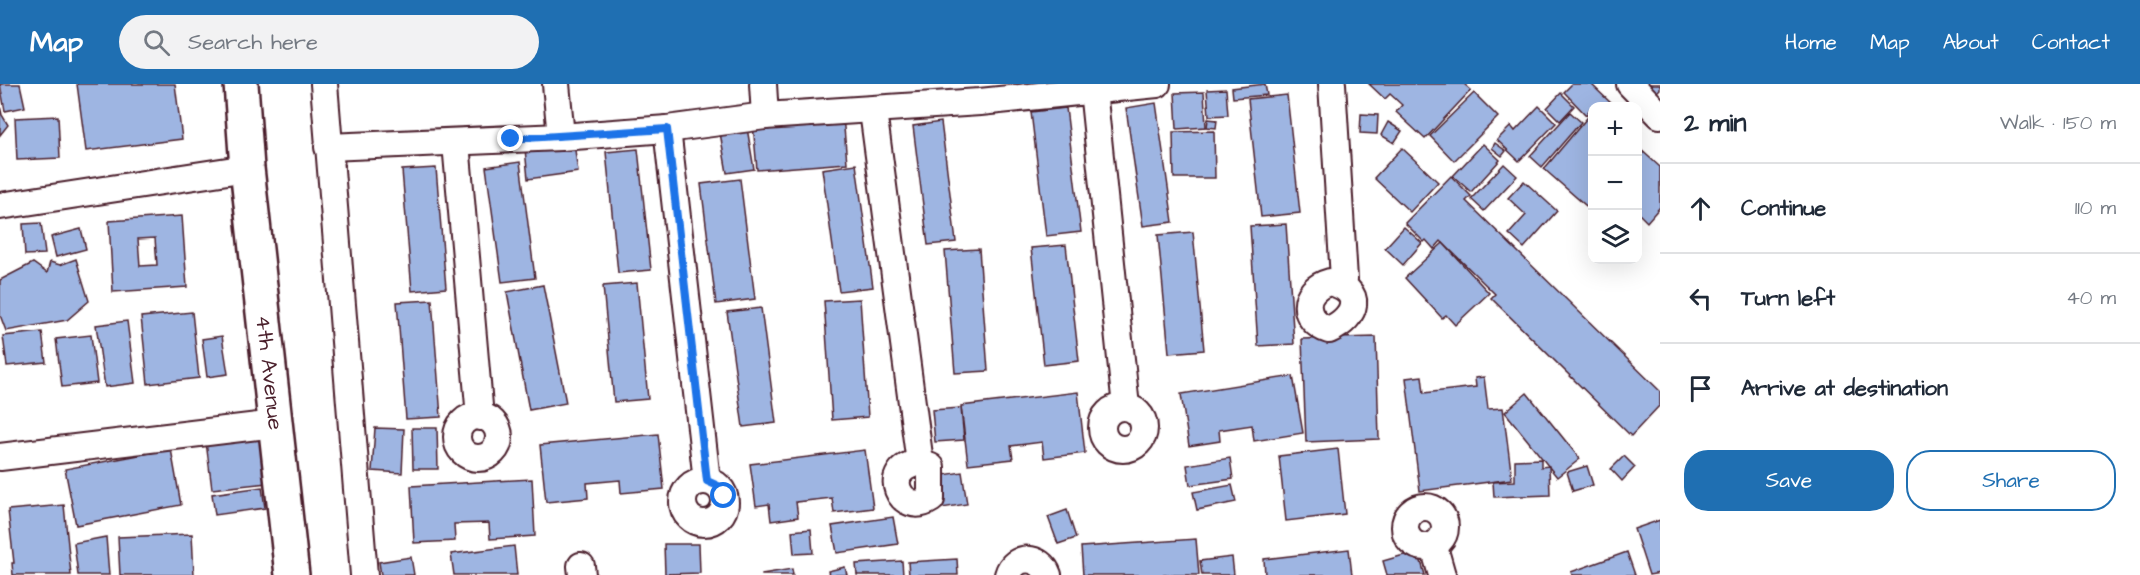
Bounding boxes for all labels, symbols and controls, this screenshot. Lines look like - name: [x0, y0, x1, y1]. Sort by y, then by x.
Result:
- search box: [119, 15, 539, 69]
- text: Map: [30, 23, 83, 62]
- icon: search: [140, 26, 173, 59]
- text: Search here: [188, 27, 318, 58]
- text: Home: [1785, 28, 1837, 57]
- text: Map: [1870, 28, 1910, 57]
- text: About: [1943, 28, 1999, 57]
- text: Contact: [2032, 28, 2110, 57]
- map controls: [1588, 102, 1642, 264]
- button: +: [1588, 102, 1642, 156]
- text: 2 min: [1684, 105, 1746, 141]
- text: Walk · 150 m: [2000, 109, 2116, 137]
- route end: [497, 125, 523, 151]
- button: −: [1588, 156, 1642, 210]
- icon: ahead: [1684, 192, 1717, 225]
- text: Continue: [1741, 193, 1826, 224]
- text: 110 m: [2075, 194, 2116, 222]
- button: layers: [1588, 210, 1642, 264]
- icon: left: [1684, 282, 1717, 315]
- text: Turn left: [1741, 283, 1835, 314]
- text: 40 m: [2066, 284, 2116, 312]
- street label: 4th Avenue: [248, 314, 291, 432]
- icon: arrive: [1684, 372, 1717, 405]
- text: Arrive at destination: [1741, 373, 1948, 404]
- button: Save: [1684, 450, 1894, 511]
- button: Share: [1906, 450, 2116, 511]
- route start: [710, 482, 736, 508]

